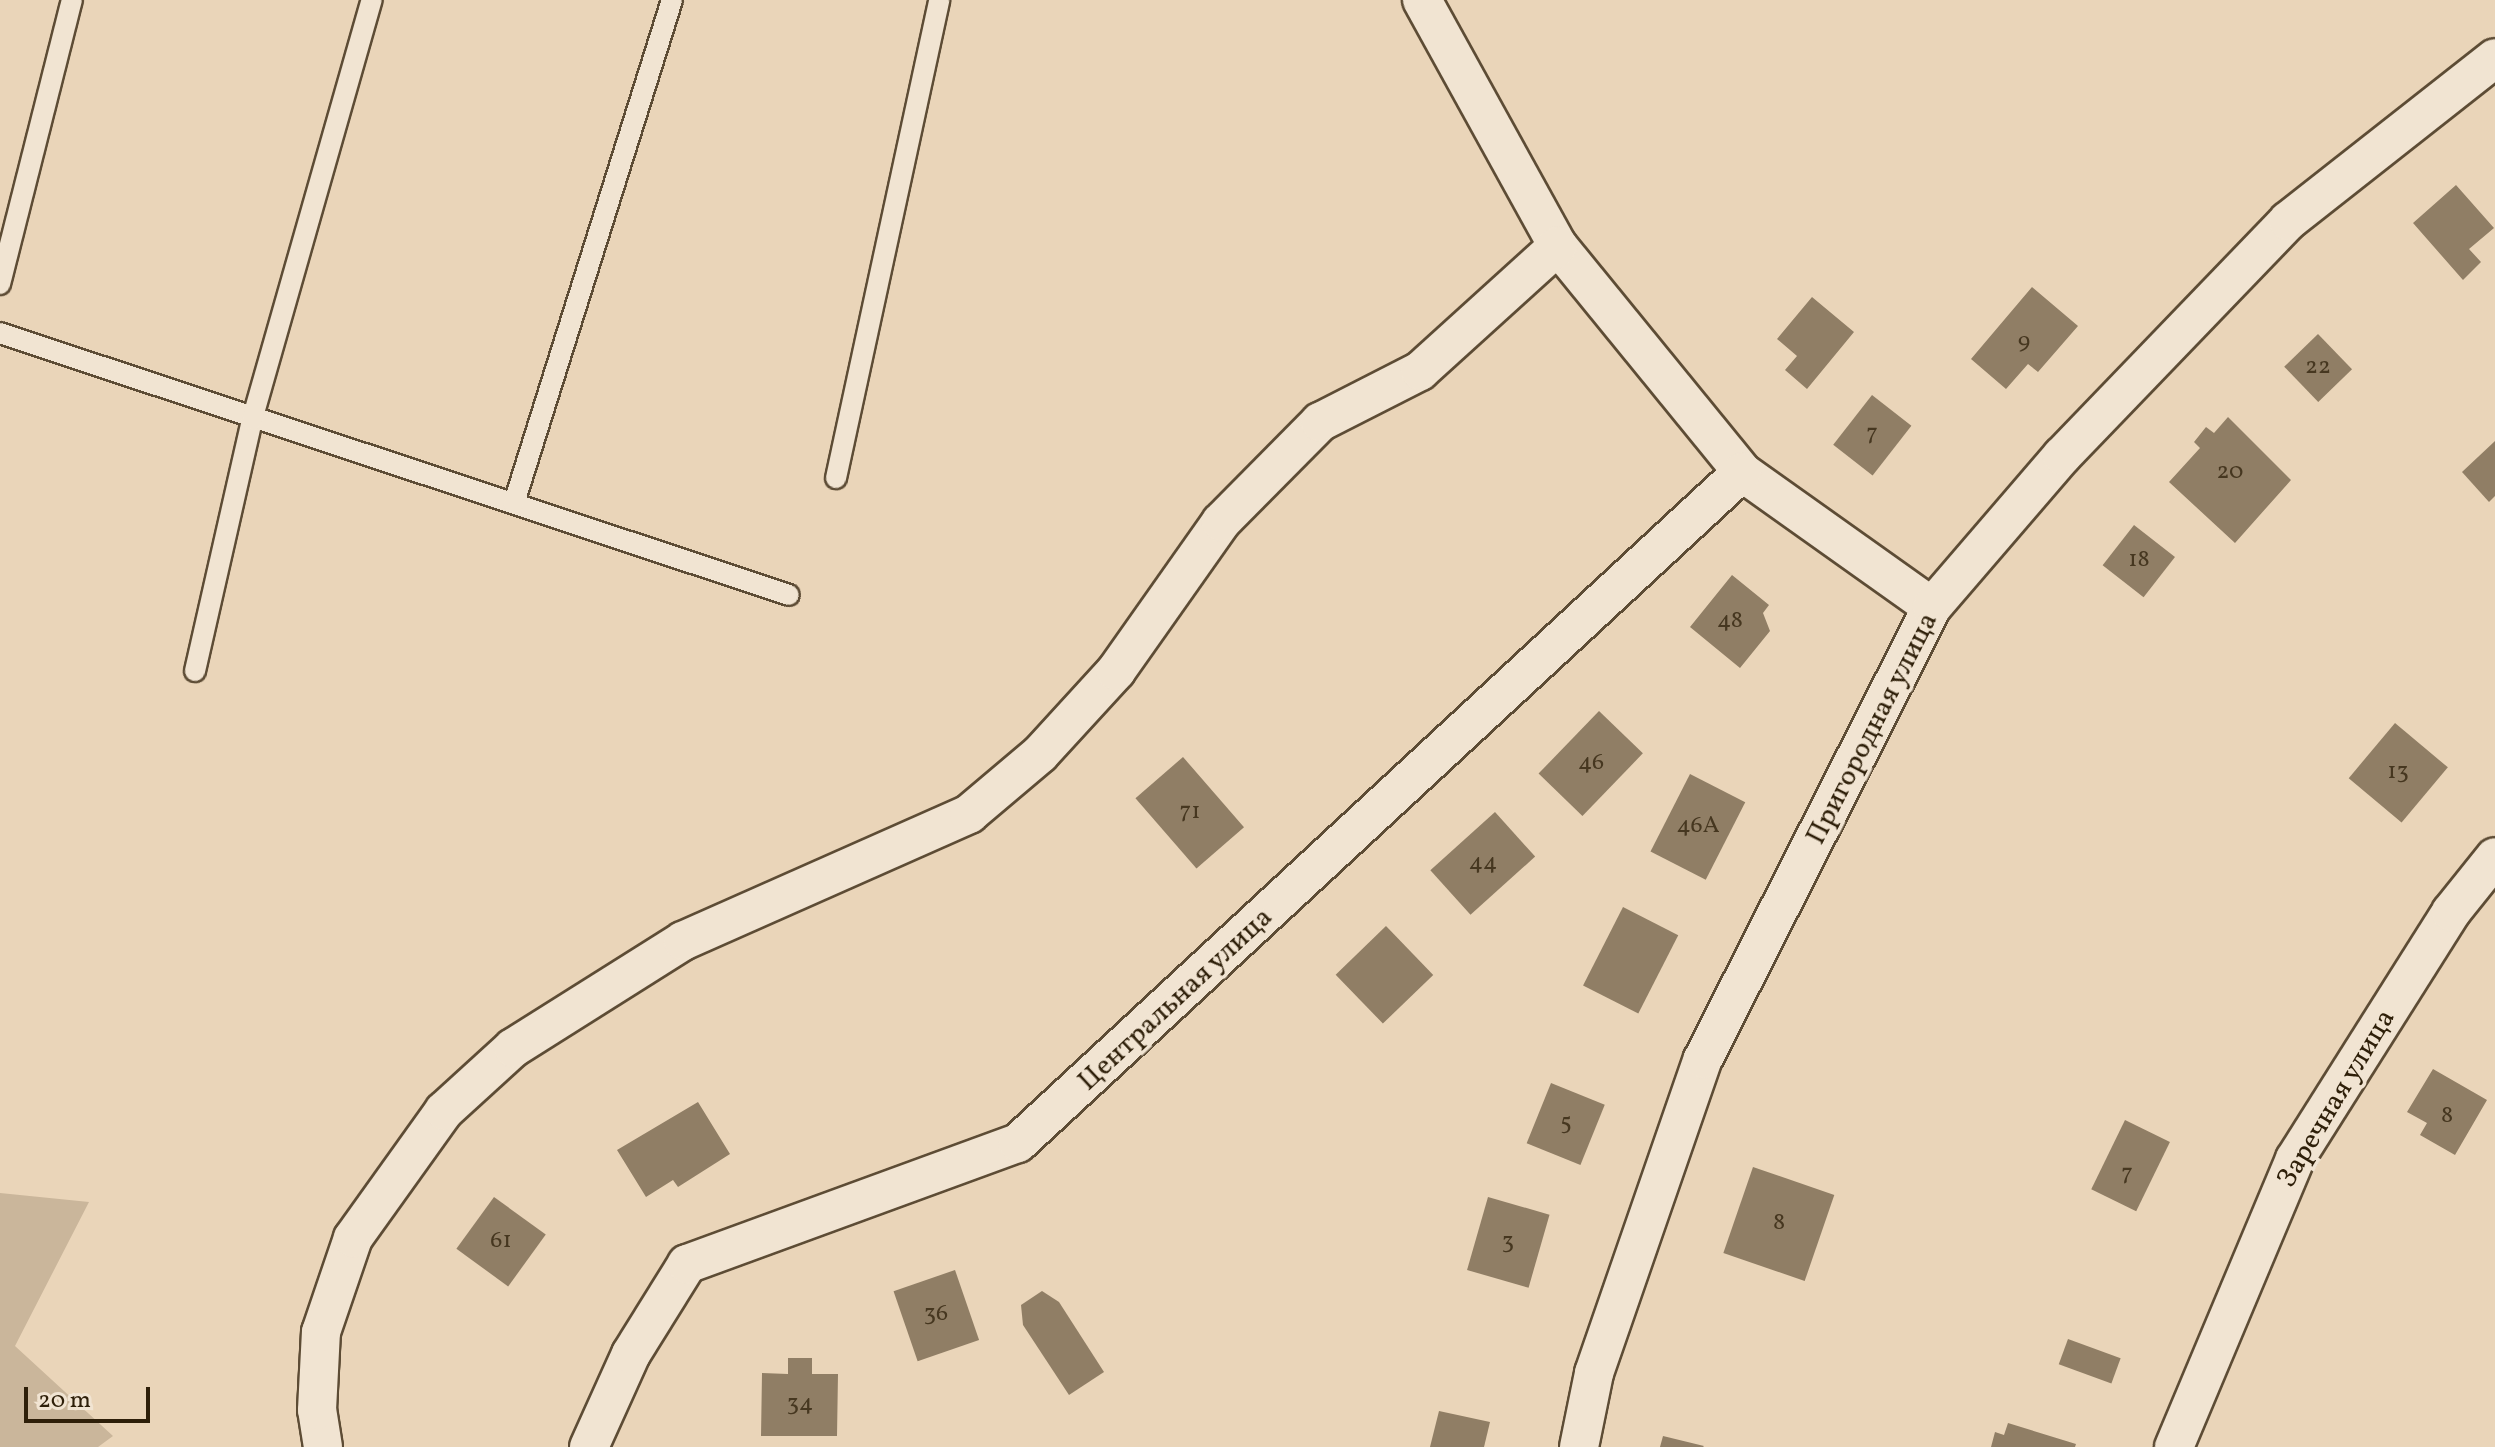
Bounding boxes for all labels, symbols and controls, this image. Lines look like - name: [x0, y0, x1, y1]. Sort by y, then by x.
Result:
- house number: 9: [2018, 329, 2030, 357]
- house number: 22: [2305, 354, 2331, 382]
- house number: 7: [1866, 421, 1878, 449]
- house number: 20: [2216, 459, 2244, 487]
- house number: 18: [2128, 547, 2150, 575]
- street label: Пригородная улица: [1800, 607, 1946, 851]
- house number: 48: [1717, 608, 1743, 636]
- house number: 46: [1578, 750, 1604, 778]
- house number: 13: [2387, 759, 2409, 787]
- house number: 71: [1180, 799, 1200, 827]
- house number: 46А: [1676, 813, 1720, 841]
- house number: 44: [1469, 850, 1497, 878]
- street label: Центральная улица: [1072, 901, 1280, 1099]
- street label: Заречная улица: [2270, 1004, 2404, 1194]
- house number: 8: [2441, 1103, 2453, 1131]
- house number: 5: [1560, 1110, 1572, 1138]
- house number: 7: [2121, 1161, 2133, 1189]
- house number: 8: [1773, 1210, 1785, 1238]
- house number: 61: [490, 1228, 512, 1256]
- house number: 3: [1502, 1229, 1514, 1257]
- house number: 36: [924, 1301, 948, 1329]
- scale bar: [28, 1371, 154, 1421]
- text: 20 m: [38, 1384, 91, 1418]
- house number: 34: [787, 1391, 813, 1419]

